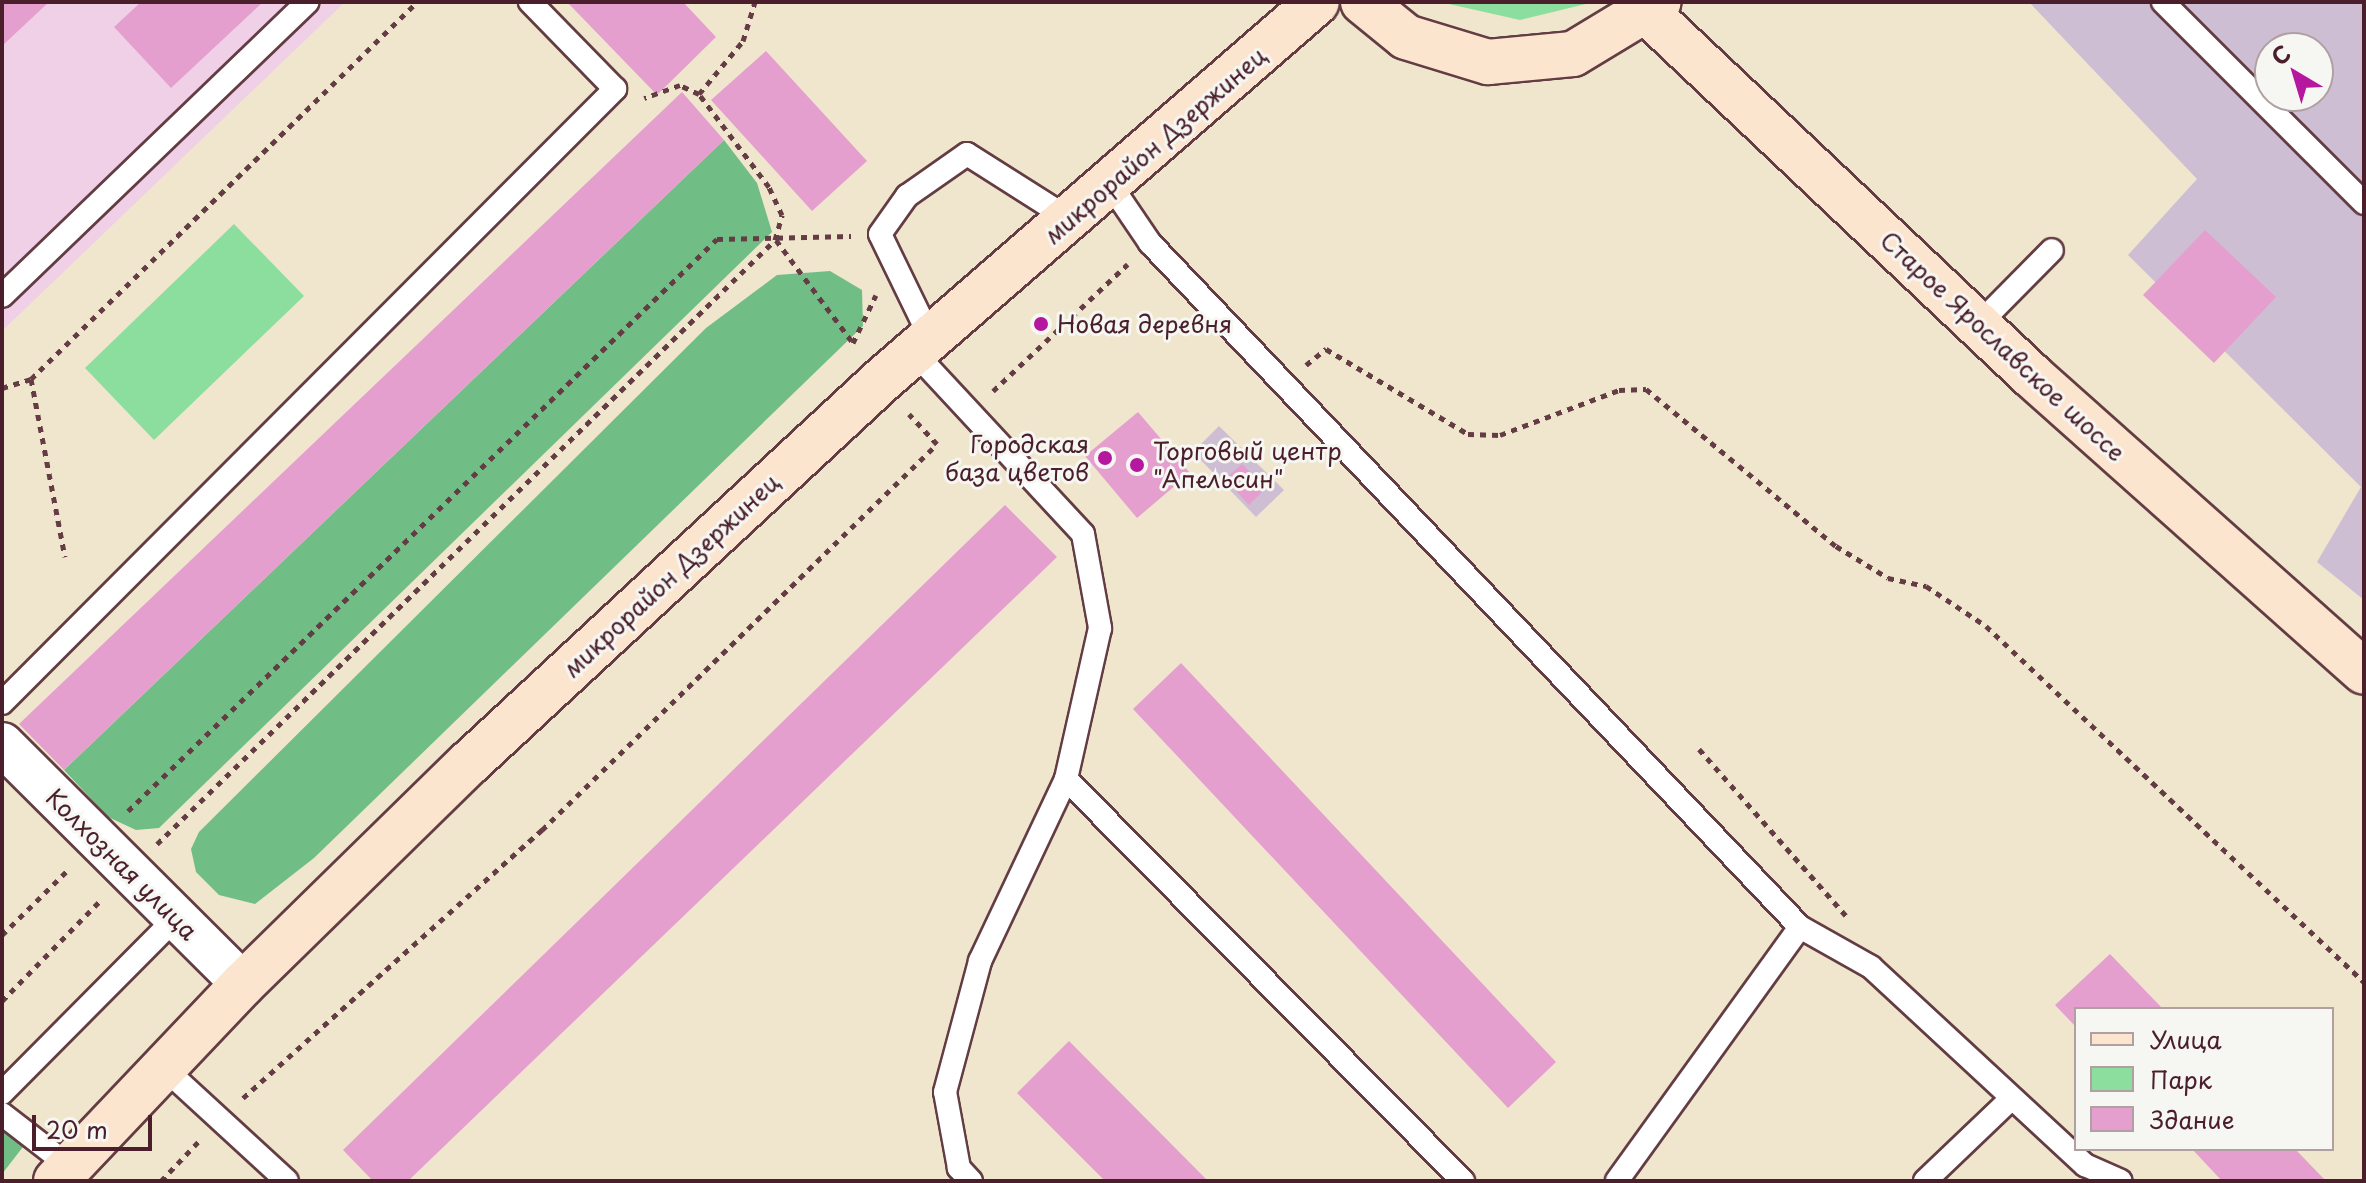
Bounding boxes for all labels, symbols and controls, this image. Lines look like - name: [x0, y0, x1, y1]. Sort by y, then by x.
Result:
- north arrow: [2254, 32, 2334, 112]
- text: С: [2263, 36, 2297, 72]
- street label: микрорайон Дзержинец: [1037, 40, 1273, 250]
- street label: Старое Ярославское шоссе: [1875, 225, 2131, 467]
- place label: Новая деревня: [1057, 310, 1233, 338]
- marker: Новая деревня: [1032, 315, 1050, 333]
- place label: Городская база цветов: [943, 430, 1089, 486]
- place label: Торговый центр "Апельсин": [1153, 437, 1341, 493]
- marker: Городская база цветов: [1096, 449, 1114, 467]
- marker: Торговый центр "Апельсин": [1128, 456, 1146, 474]
- street label: микрорайон Дзержинец: [556, 467, 786, 683]
- street label: Колхозная улица: [40, 782, 204, 946]
- legend: [2074, 1007, 2334, 1151]
- text: Улица: [2150, 1021, 2222, 1057]
- text: Парк: [2150, 1061, 2212, 1097]
- scale bar: [36, 1099, 156, 1149]
- text: Здание: [2150, 1101, 2235, 1137]
- text: 20 m: [46, 1111, 108, 1147]

